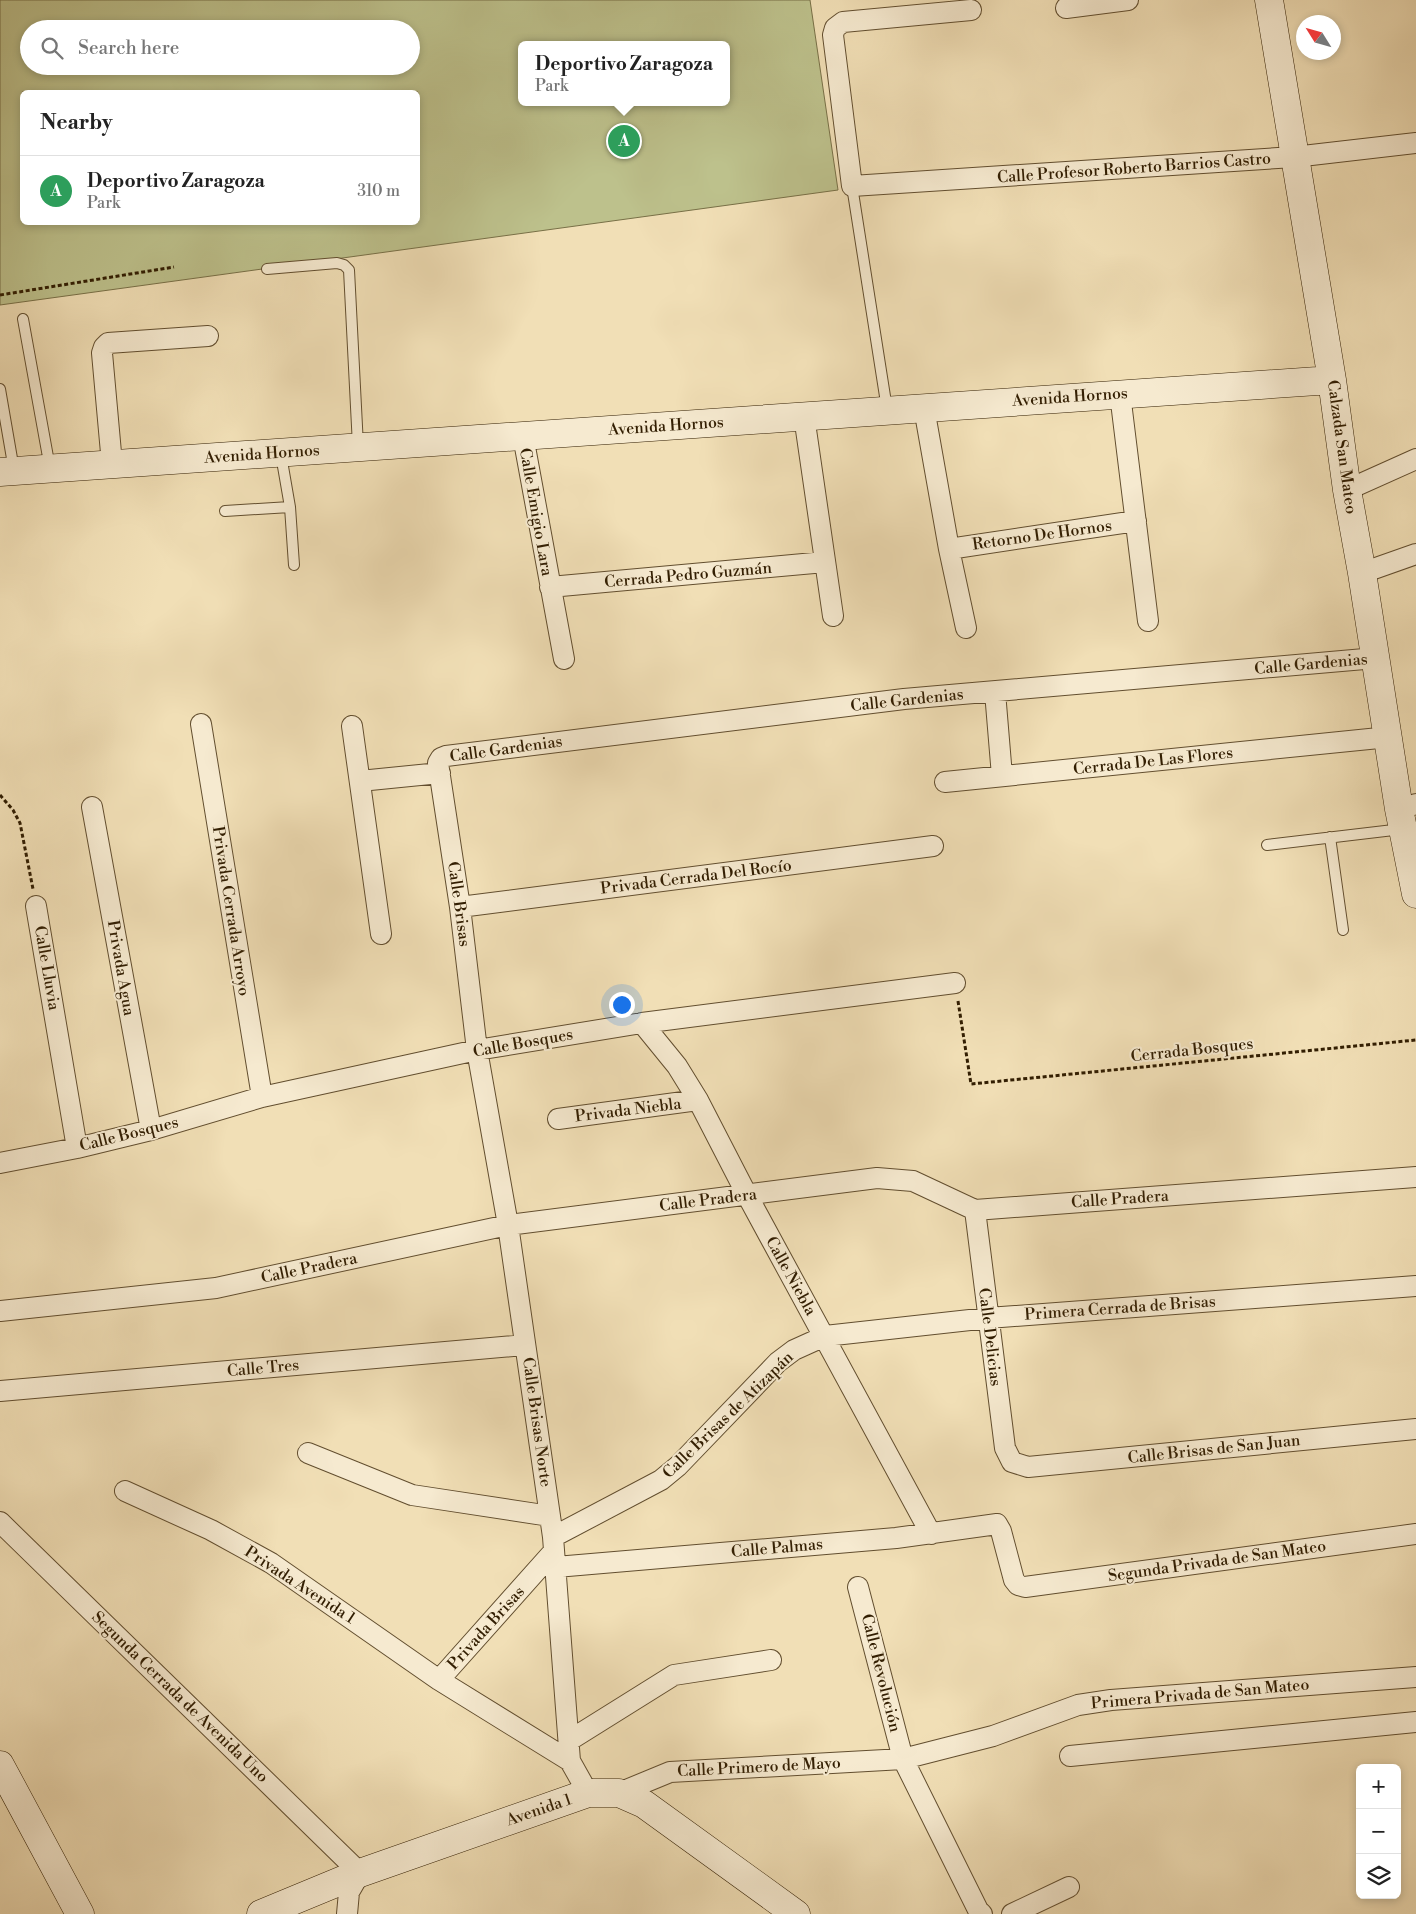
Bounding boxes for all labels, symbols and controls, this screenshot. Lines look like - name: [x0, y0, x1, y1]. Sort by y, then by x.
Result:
- north arrow: [1296, 15, 1341, 60]
- search box: [20, 20, 420, 75]
- icon: search: [38, 34, 66, 62]
- text: Search here: [78, 36, 179, 60]
- popup: [518, 41, 730, 106]
- text: Deportivo Zaragoza: [535, 52, 713, 76]
- text: Park: [535, 76, 568, 96]
- text: Nearby: [40, 110, 113, 136]
- pin: A: [608, 122, 640, 160]
- street label: Calle Profesor Roberto Barrios Castro: [996, 148, 1272, 188]
- text: Deportivo Zaragoza: [87, 169, 265, 193]
- text: A: [50, 181, 62, 201]
- text: 310 m: [357, 181, 400, 201]
- text: Park: [87, 193, 120, 213]
- street label: Calzada San Mateo: [1323, 379, 1361, 515]
- street label: Avenida Hornos: [1011, 383, 1128, 411]
- street label: Avenida Hornos: [607, 412, 724, 440]
- street label: Avenida Hornos: [203, 440, 320, 468]
- street label: Calle Emigio Lara: [515, 446, 557, 579]
- street label: Retorno De Hornos: [971, 515, 1113, 555]
- street label: Cerrada Pedro Guzmán: [603, 558, 773, 592]
- street label: Calle Gardenias: [1253, 649, 1369, 679]
- street label: Calle Gardenias: [849, 684, 965, 716]
- street label: Calle Gardenias: [448, 731, 564, 767]
- street label: Cerrada De Las Flores: [1072, 743, 1234, 779]
- street label: Privada Cerrada Arroyo: [208, 825, 254, 997]
- street label: Privada Cerrada Del Rocío: [599, 855, 793, 899]
- street label: Calle Brisas: [443, 860, 475, 948]
- street label: Privada Agua: [103, 919, 139, 1018]
- street label: Calle Lluvia: [30, 924, 64, 1013]
- your location: [609, 992, 635, 1018]
- street label: Calle Bosques: [471, 1024, 575, 1062]
- street label: Cerrada Bosques: [1130, 1034, 1254, 1066]
- street label: Privada Niebla: [574, 1093, 683, 1126]
- street label: Calle Bosques: [77, 1112, 181, 1156]
- street label: Calle Pradera: [658, 1184, 759, 1216]
- street label: Calle Pradera: [1070, 1186, 1170, 1212]
- street label: Calle Niebla: [761, 1233, 821, 1320]
- street label: Calle Pradera: [259, 1248, 360, 1288]
- street label: Calle Delicias: [974, 1287, 1006, 1387]
- street label: Primera Cerrada de Brisas: [1024, 1291, 1216, 1325]
- street label: Calle Brisas de Atizapán: [658, 1347, 798, 1483]
- street label: Calle Tres: [226, 1355, 300, 1381]
- street label: Calle Brisas Norte: [518, 1356, 556, 1488]
- street label: Calle Brisas de San Juan: [1127, 1430, 1302, 1468]
- street label: Calle Palmas: [730, 1534, 824, 1562]
- street label: Segunda Privada de San Mateo: [1107, 1536, 1327, 1586]
- street label: Privada Avenida 1: [241, 1542, 359, 1628]
- street label: Privada Brisas: [443, 1582, 529, 1674]
- street label: Segunda Cerrada de Avenida Uno: [87, 1607, 273, 1787]
- street label: Calle Revolución: [857, 1612, 905, 1735]
- street label: Primera Privada de San Mateo: [1090, 1674, 1310, 1714]
- street label: Calle Primero de Mayo: [677, 1753, 841, 1781]
- map controls: [1356, 1764, 1401, 1899]
- button: +: [1356, 1764, 1401, 1809]
- street label: Avenida 1: [503, 1789, 575, 1831]
- button: −: [1356, 1809, 1401, 1854]
- button: layers: [1356, 1854, 1401, 1899]

